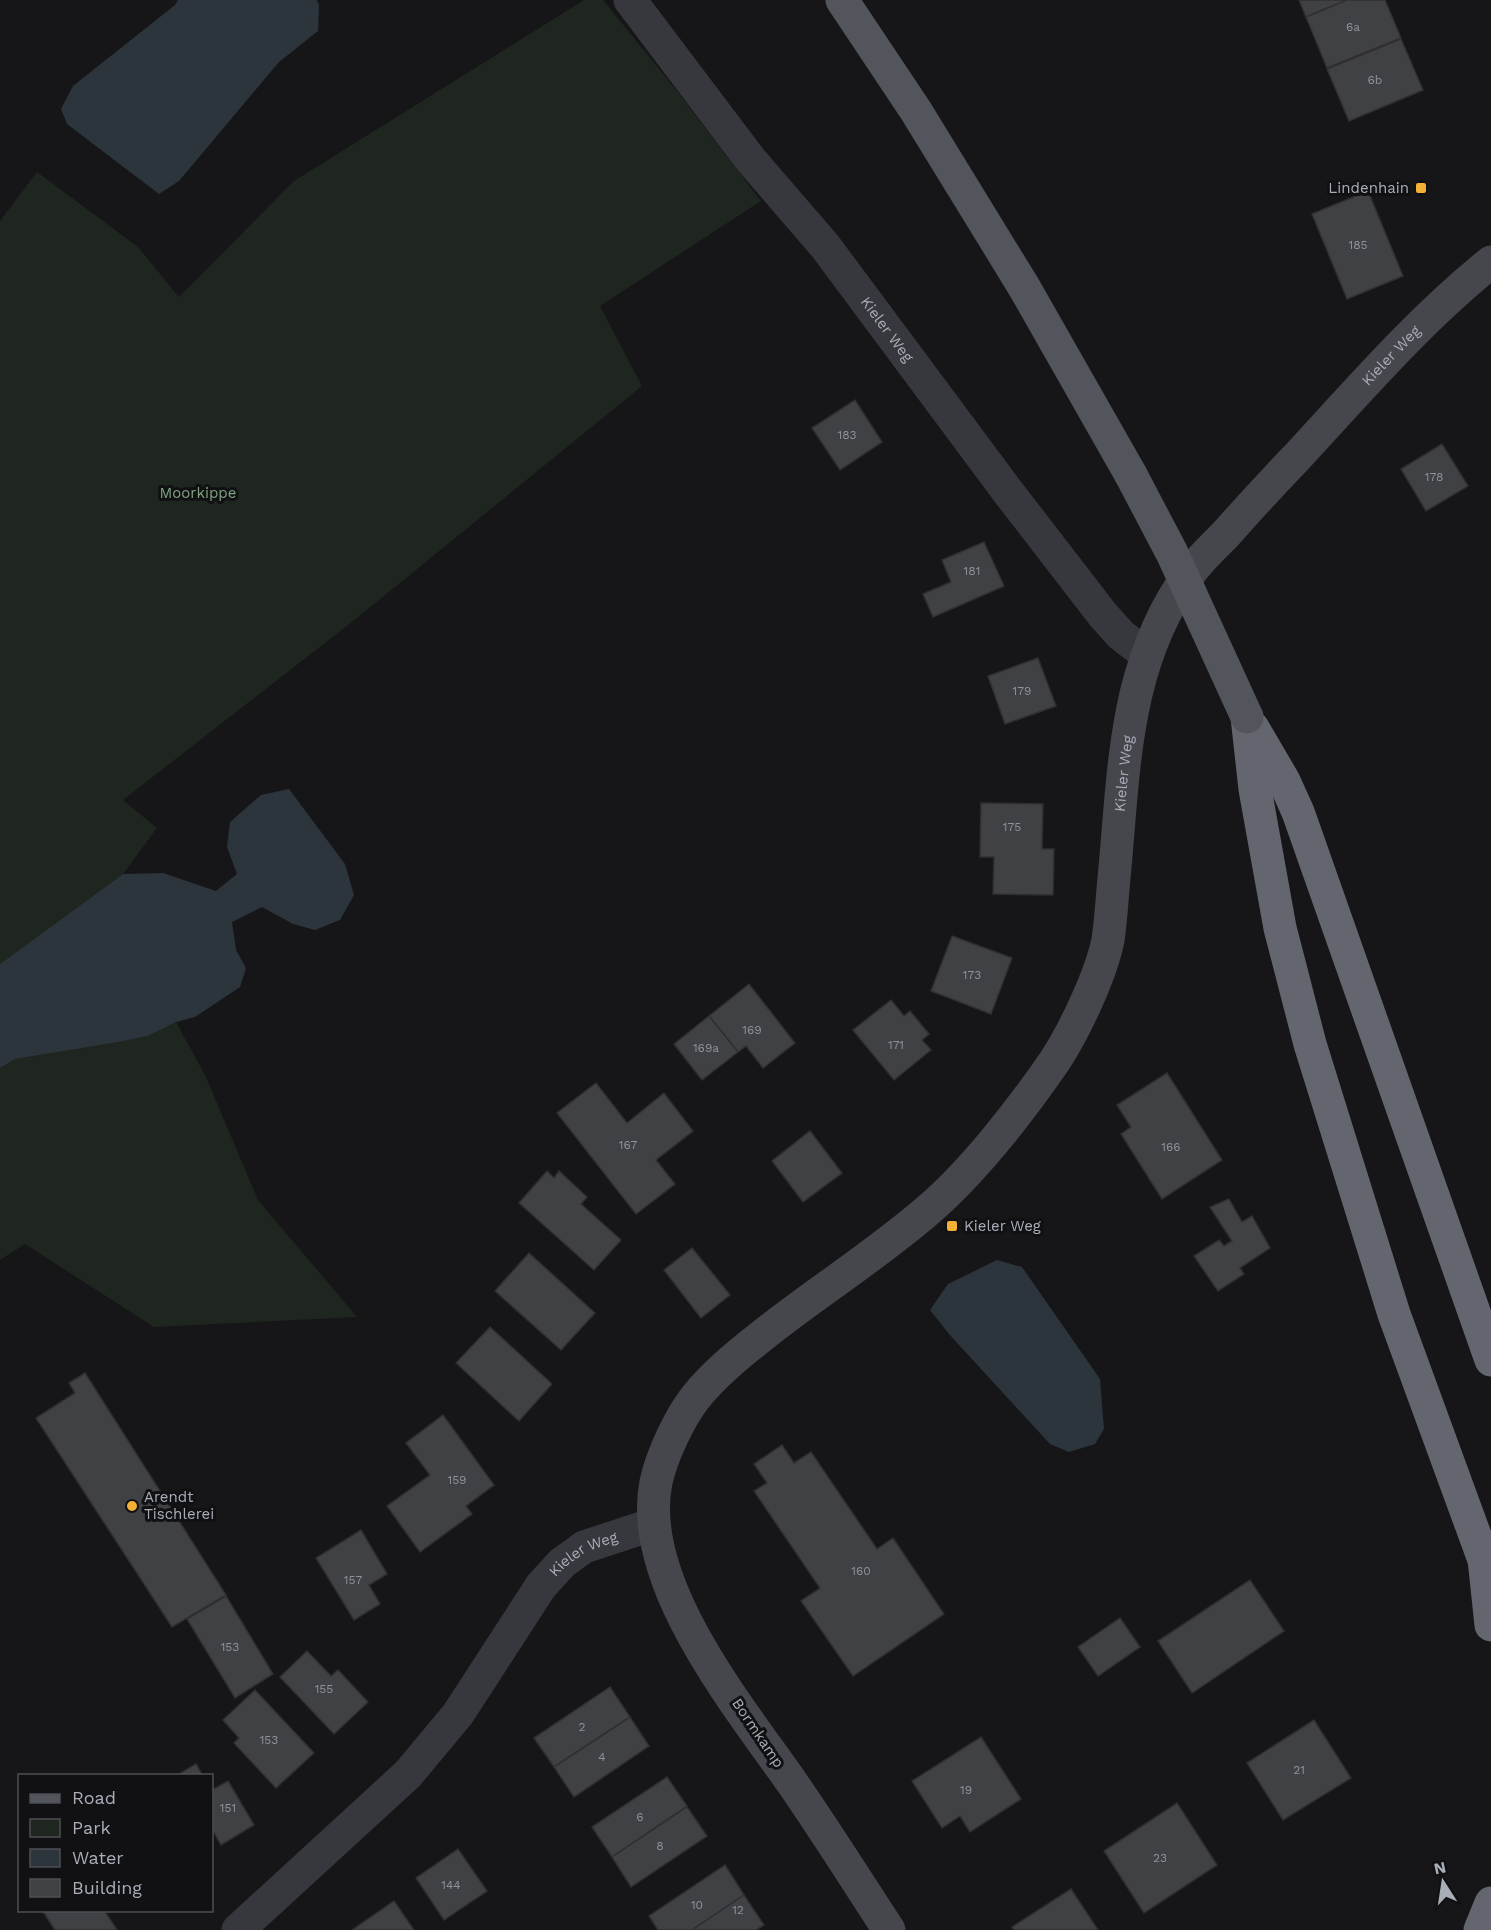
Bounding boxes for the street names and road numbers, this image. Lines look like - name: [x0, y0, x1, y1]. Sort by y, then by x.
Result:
- street label: Kieler Weg: [857, 293, 917, 366]
- street label: Kieler Weg: [1358, 322, 1424, 390]
- street label: Kieler Weg: [1111, 734, 1137, 813]
- street label: Kieler Weg: [545, 1528, 620, 1580]
- street label: Bormkamp: [728, 1695, 788, 1771]

